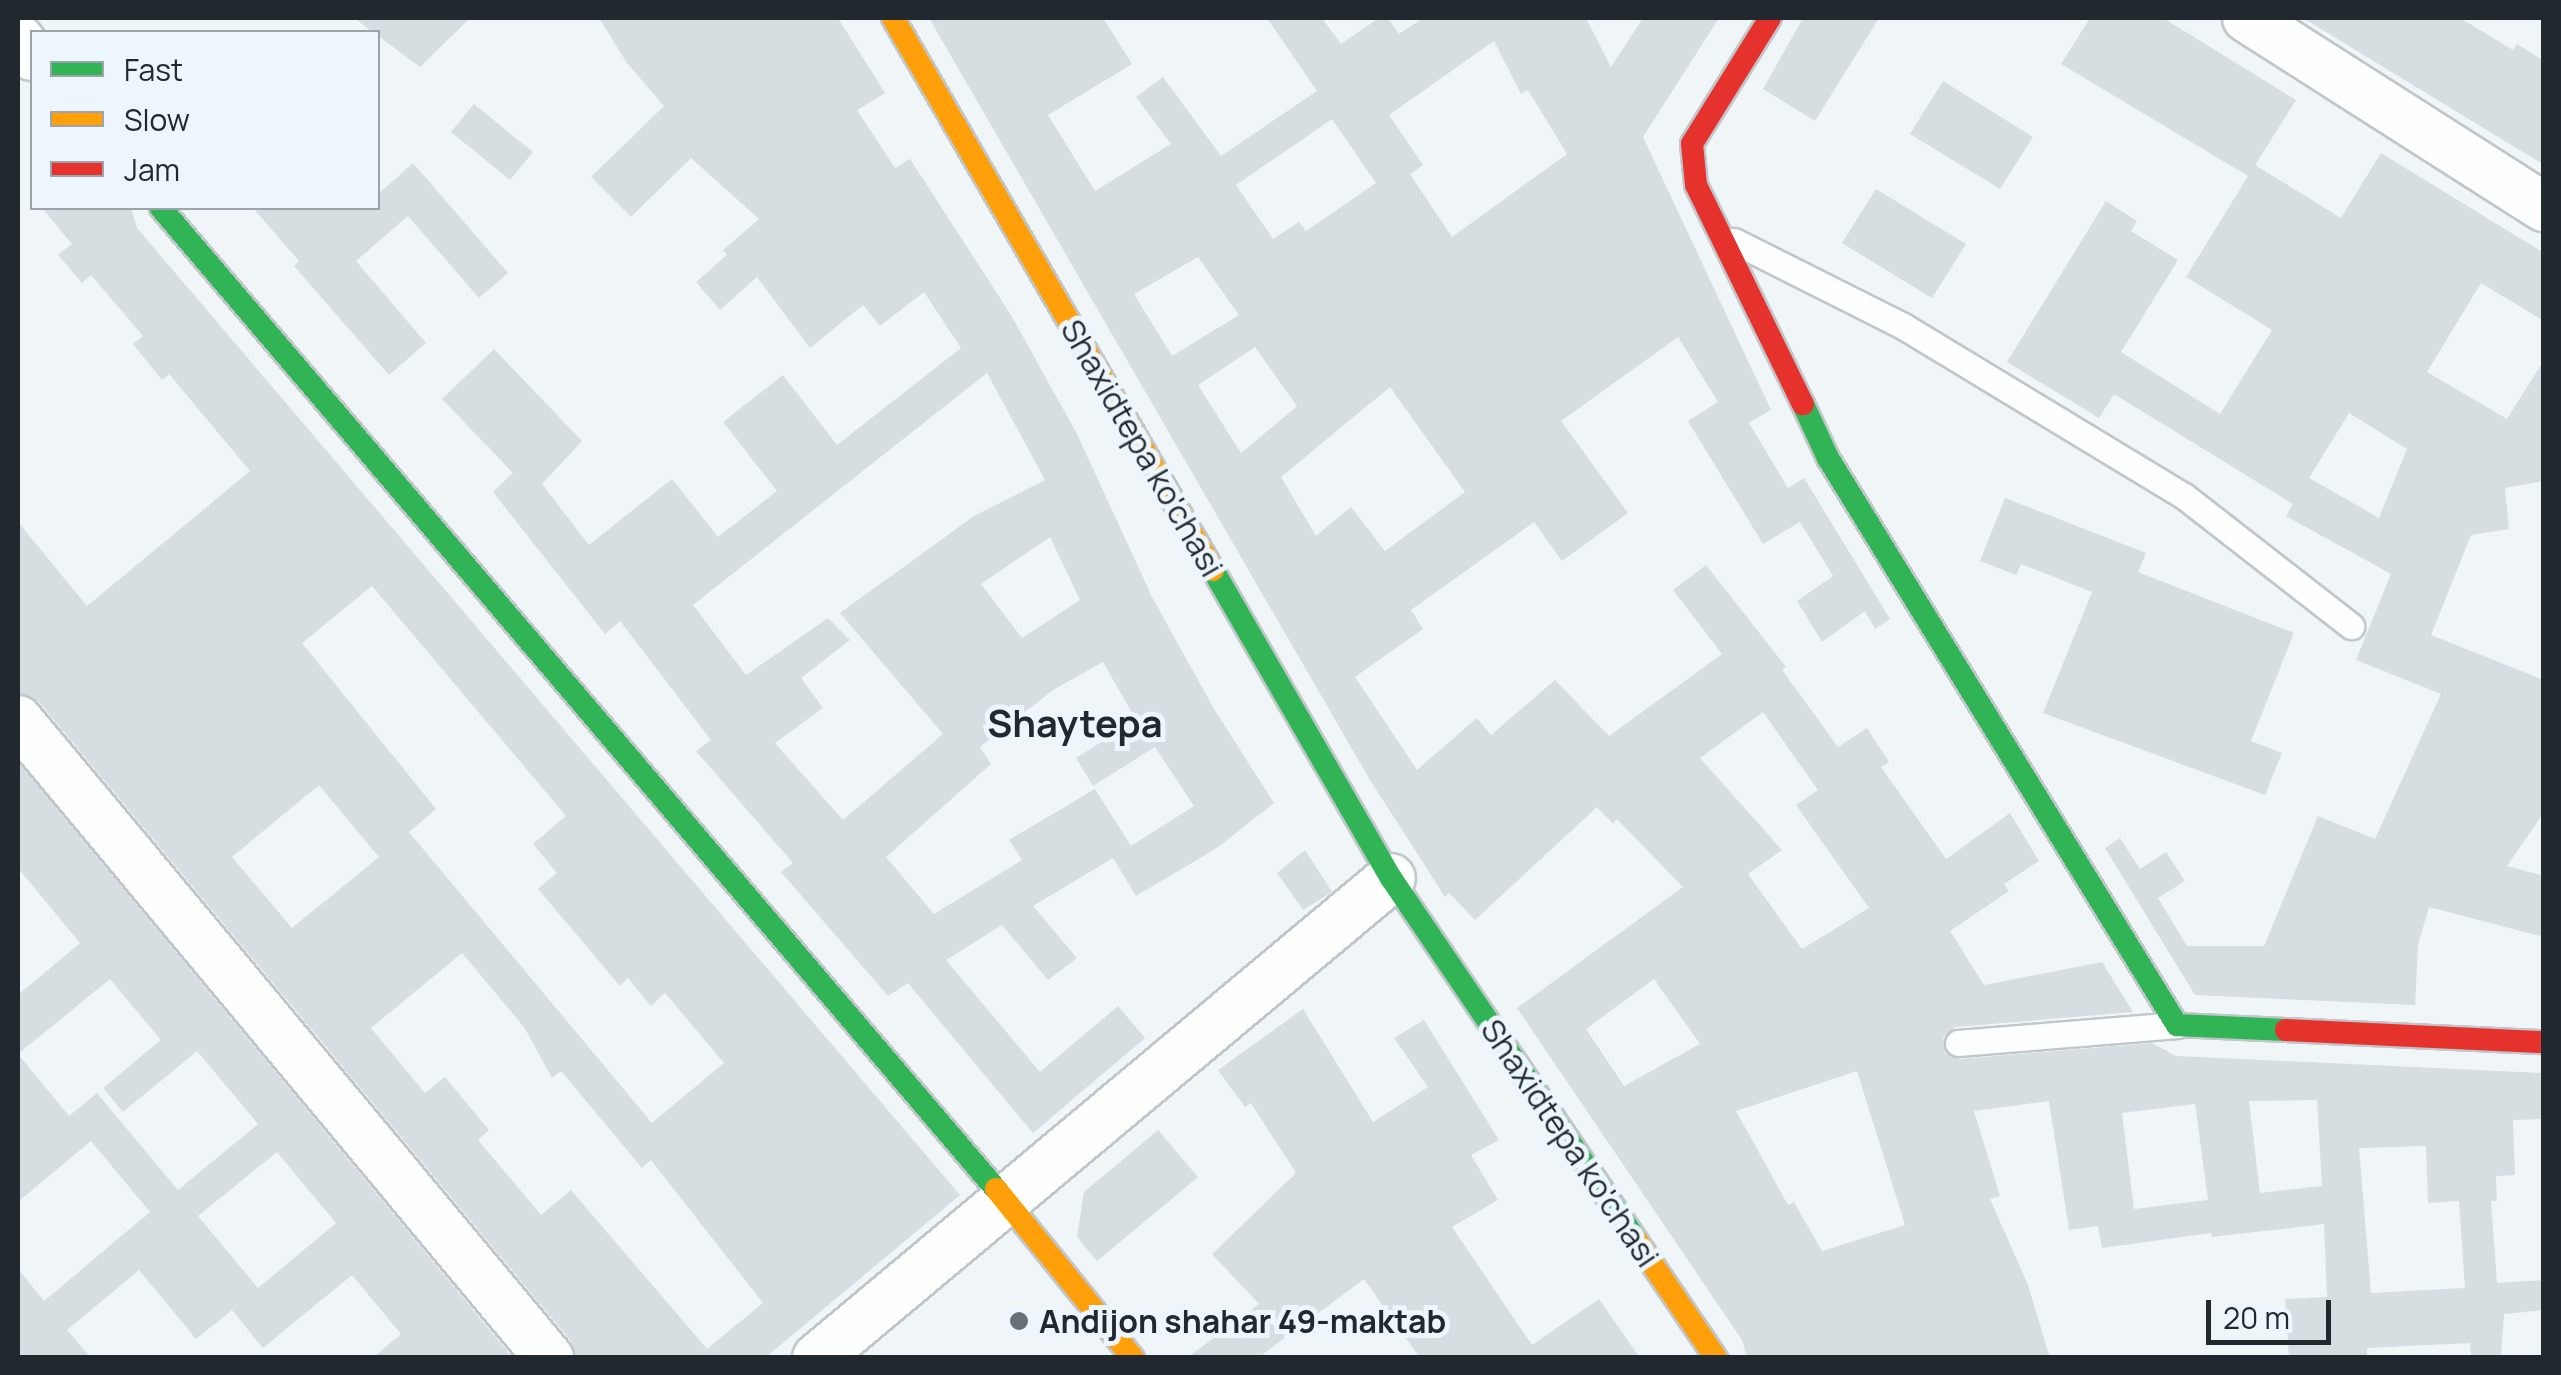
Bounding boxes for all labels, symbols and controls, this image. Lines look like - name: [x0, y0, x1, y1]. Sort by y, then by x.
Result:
- legend: [30, 30, 380, 210]
- text: Fast: [124, 49, 183, 90]
- text: Slow: [124, 99, 190, 140]
- text: Jam: [124, 149, 180, 190]
- street label: Shaxidtepa ko'chasi: [1053, 313, 1231, 583]
- district label: Shaytepa: [987, 700, 1163, 746]
- street label: Shaxidtepa ko'chasi: [1473, 1012, 1667, 1274]
- scale bar: [2211, 1280, 2336, 1342]
- text: 20 m: [2223, 1297, 2290, 1338]
- place label: Andijon shahar 49-maktab: [1039, 1302, 1446, 1340]
- marker: Andijon shahar 49-maktab: [1008, 1310, 1030, 1332]

